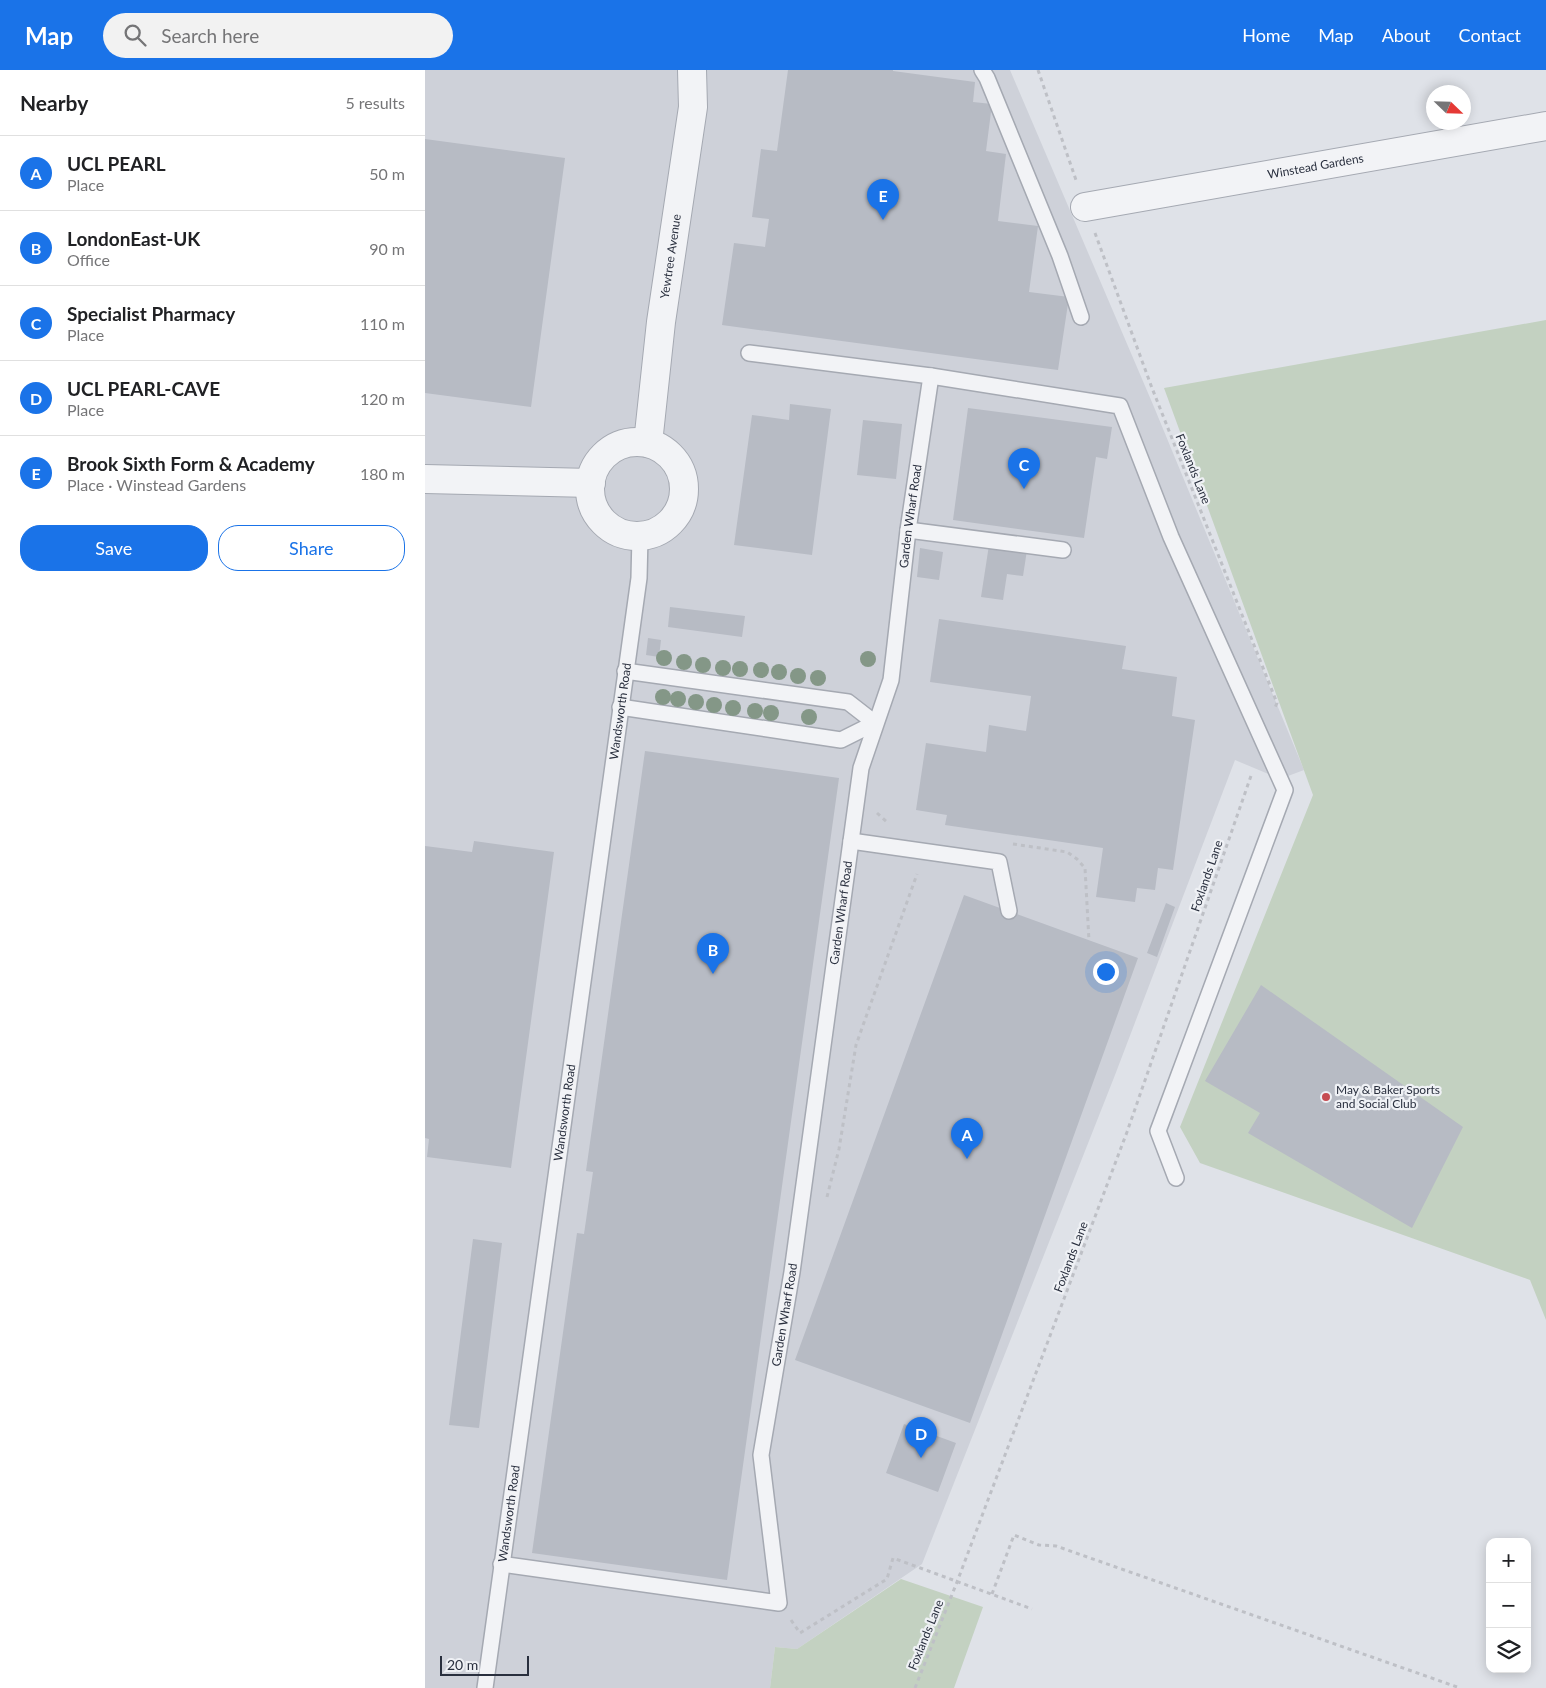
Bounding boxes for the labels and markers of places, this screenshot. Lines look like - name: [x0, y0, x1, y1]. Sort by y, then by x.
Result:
- pin: E: [867, 179, 899, 220]
- pin: C: [1008, 448, 1040, 489]
- pin: B: [697, 933, 729, 974]
- place label: May & Baker Sports and Social Club: [1336, 1082, 1440, 1111]
- marker: May & Baker Sports and Social Club: [1320, 1091, 1332, 1103]
- pin: A: [951, 1118, 983, 1159]
- pin: D: [905, 1417, 937, 1458]

